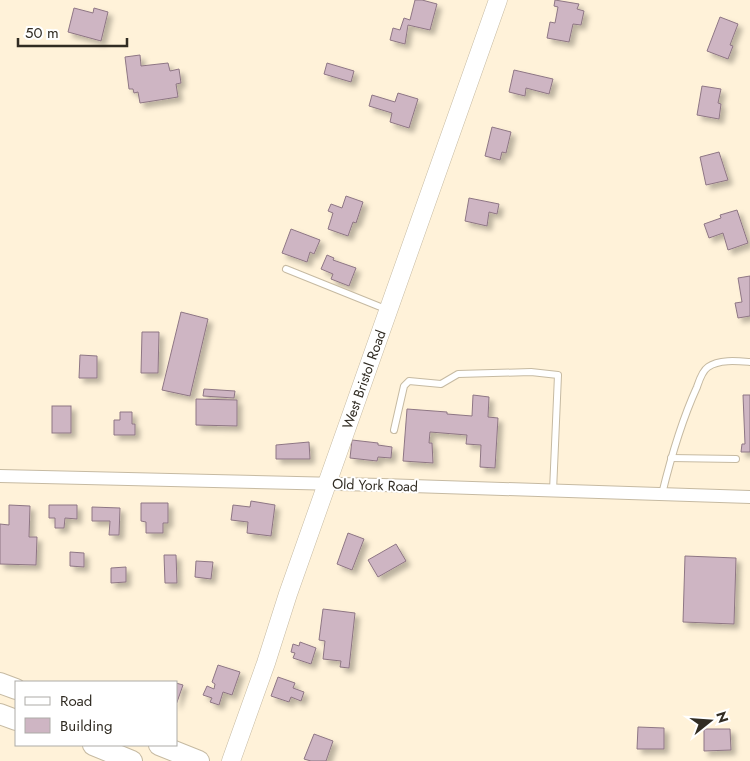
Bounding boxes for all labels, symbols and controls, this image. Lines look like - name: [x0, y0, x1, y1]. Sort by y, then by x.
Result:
- scale bar: [18, 15, 126, 47]
- text: 50 m: [25, 22, 59, 44]
- street label: West Bristol Road: [337, 327, 391, 432]
- street label: Old York Road: [332, 474, 418, 496]
- legend: [15, 681, 178, 746]
- text: Road: [60, 690, 92, 712]
- north arrow: [685, 696, 735, 746]
- text: N: [711, 709, 734, 725]
- text: Building: [60, 715, 112, 737]

